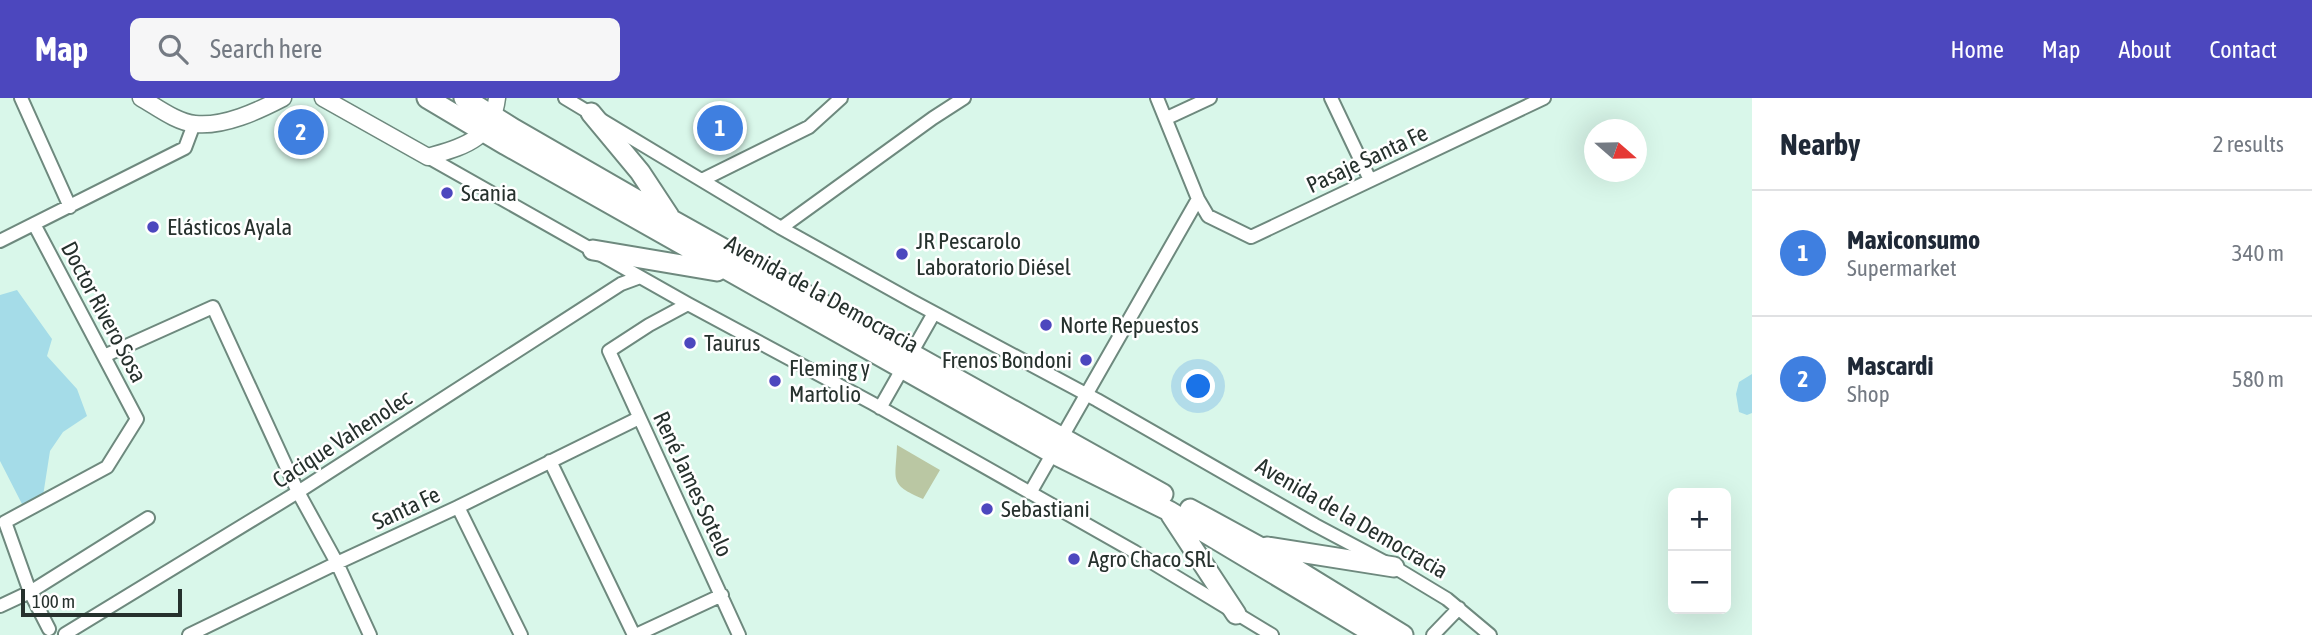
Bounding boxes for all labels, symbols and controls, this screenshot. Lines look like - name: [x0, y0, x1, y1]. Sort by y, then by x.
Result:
- search box: [130, 18, 620, 81]
- text: Map: [35, 30, 88, 68]
- icon: search: [154, 30, 192, 68]
- text: Search here: [210, 34, 322, 64]
- text: Home: [1950, 36, 2004, 63]
- text: Map: [2042, 36, 2080, 63]
- text: About: [2118, 36, 2171, 63]
- text: Contact: [2209, 36, 2277, 63]
- pin: 1: [697, 102, 743, 154]
- pin: 2: [278, 106, 324, 158]
- north arrow: [1584, 119, 1647, 182]
- street label: Pasaje Santa Fe: [1302, 120, 1432, 198]
- text: Nearby: [1780, 127, 1860, 161]
- text: 2 results: [2213, 131, 2284, 157]
- place label: Scania: [461, 180, 517, 206]
- marker: Scania: [439, 185, 455, 201]
- place label: Elásticos Ayala: [167, 214, 292, 240]
- marker: Elásticos Ayala: [145, 219, 161, 235]
- text: Maxiconsumo: [1847, 225, 1980, 255]
- place label: JR Pescarolo Laboratorio Diésel: [916, 228, 1071, 280]
- street label: Avenida de la Democracia: [721, 230, 923, 358]
- street label: Doctor Rivero Sosa: [56, 237, 152, 387]
- text: 1: [1798, 240, 1808, 266]
- text: 340 m: [2232, 240, 2284, 266]
- marker: JR Pescarolo Laboratorio Diésel: [894, 246, 910, 262]
- text: Supermarket: [1847, 255, 1957, 281]
- place label: Norte Repuestos: [1060, 312, 1199, 338]
- marker: Norte Repuestos: [1038, 317, 1054, 333]
- place label: Taurus: [704, 330, 760, 356]
- marker: Taurus: [682, 335, 698, 351]
- place label: Frenos Bondoni: [942, 347, 1072, 373]
- text: Mascardi: [1847, 351, 1933, 381]
- marker: Frenos Bondoni: [1078, 352, 1094, 368]
- place label: Fleming y Martolio: [789, 355, 870, 407]
- text: 2: [1798, 366, 1808, 392]
- text: 580 m: [2232, 366, 2284, 392]
- your location: [1181, 369, 1215, 403]
- marker: Fleming y Martolio: [767, 373, 783, 389]
- text: Shop: [1847, 381, 1890, 407]
- street label: Cacique Vahenolec: [268, 384, 417, 493]
- street label: René James Sotelo: [648, 407, 738, 561]
- street label: Avenida de la Democracia: [1251, 452, 1453, 584]
- street label: Santa Fe: [368, 481, 444, 535]
- map controls: [1668, 488, 1731, 614]
- button: +: [1668, 488, 1731, 551]
- place label: Sebastiani: [1001, 496, 1090, 522]
- marker: Sebastiani: [979, 501, 995, 517]
- place label: Agro Chaco SRL: [1088, 546, 1215, 572]
- marker: Agro Chaco SRL: [1066, 551, 1082, 567]
- button: −: [1668, 551, 1731, 614]
- scale bar: [21, 586, 182, 618]
- text: 100 m: [32, 590, 75, 612]

